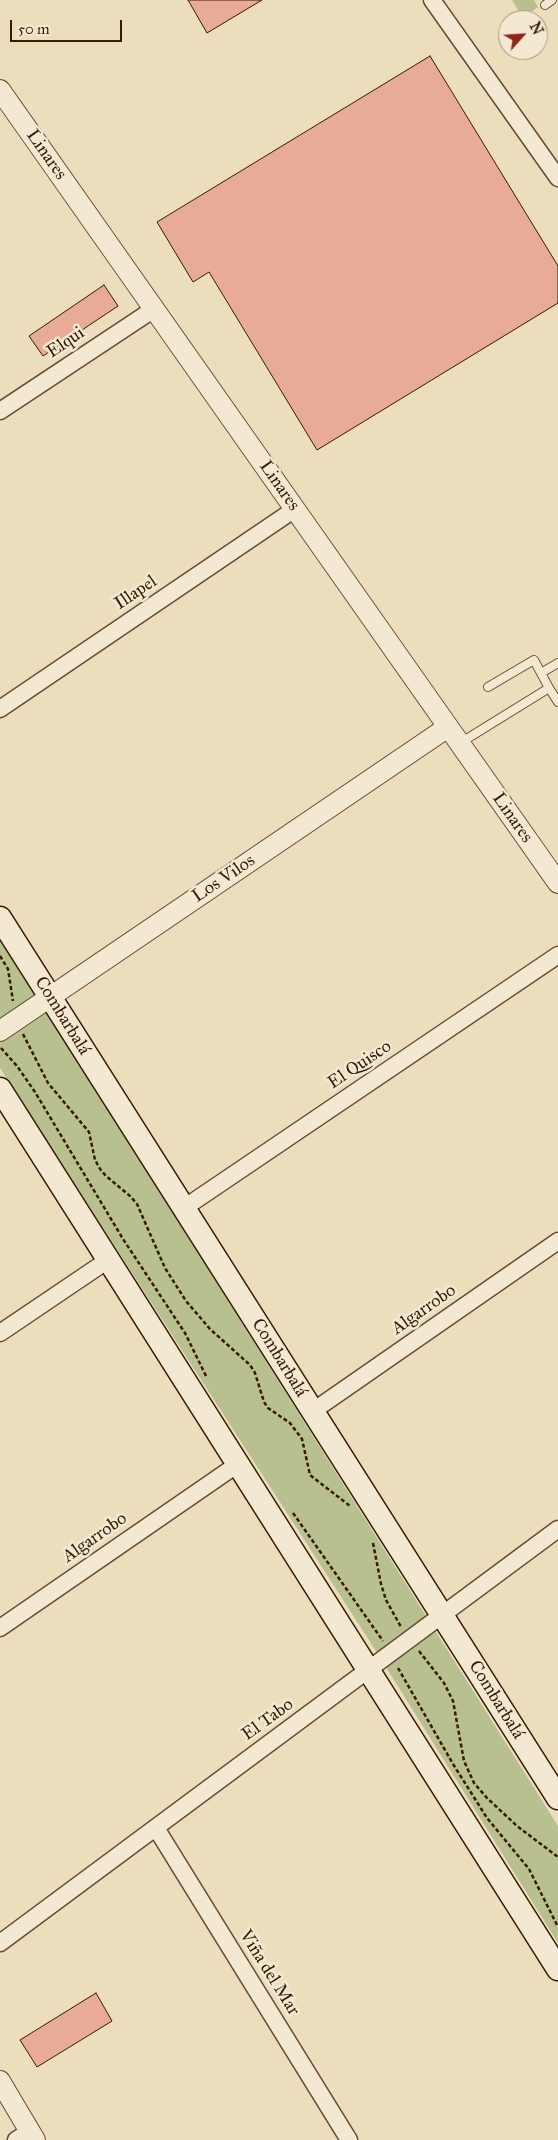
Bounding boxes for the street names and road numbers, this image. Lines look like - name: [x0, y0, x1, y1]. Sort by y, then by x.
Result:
- street label: Linares: [21, 126, 71, 184]
- street label: Elqui: [43, 323, 89, 363]
- street label: Linares: [254, 457, 304, 515]
- street label: Illapel: [111, 571, 161, 615]
- street label: Linares: [487, 789, 537, 847]
- street label: Los Vilos: [189, 850, 259, 908]
- street label: Combarbalá: [29, 973, 95, 1059]
- street label: El Quisco: [324, 1036, 396, 1094]
- street label: Algarrobo: [388, 1280, 460, 1340]
- street label: Combarbalá: [246, 1315, 312, 1401]
- street label: Algarrobo: [59, 1508, 131, 1568]
- street label: Combarbalá: [463, 1657, 529, 1743]
- street label: El Tabo: [238, 1694, 298, 1746]
- street label: Viña del Mar: [234, 1926, 304, 2020]

